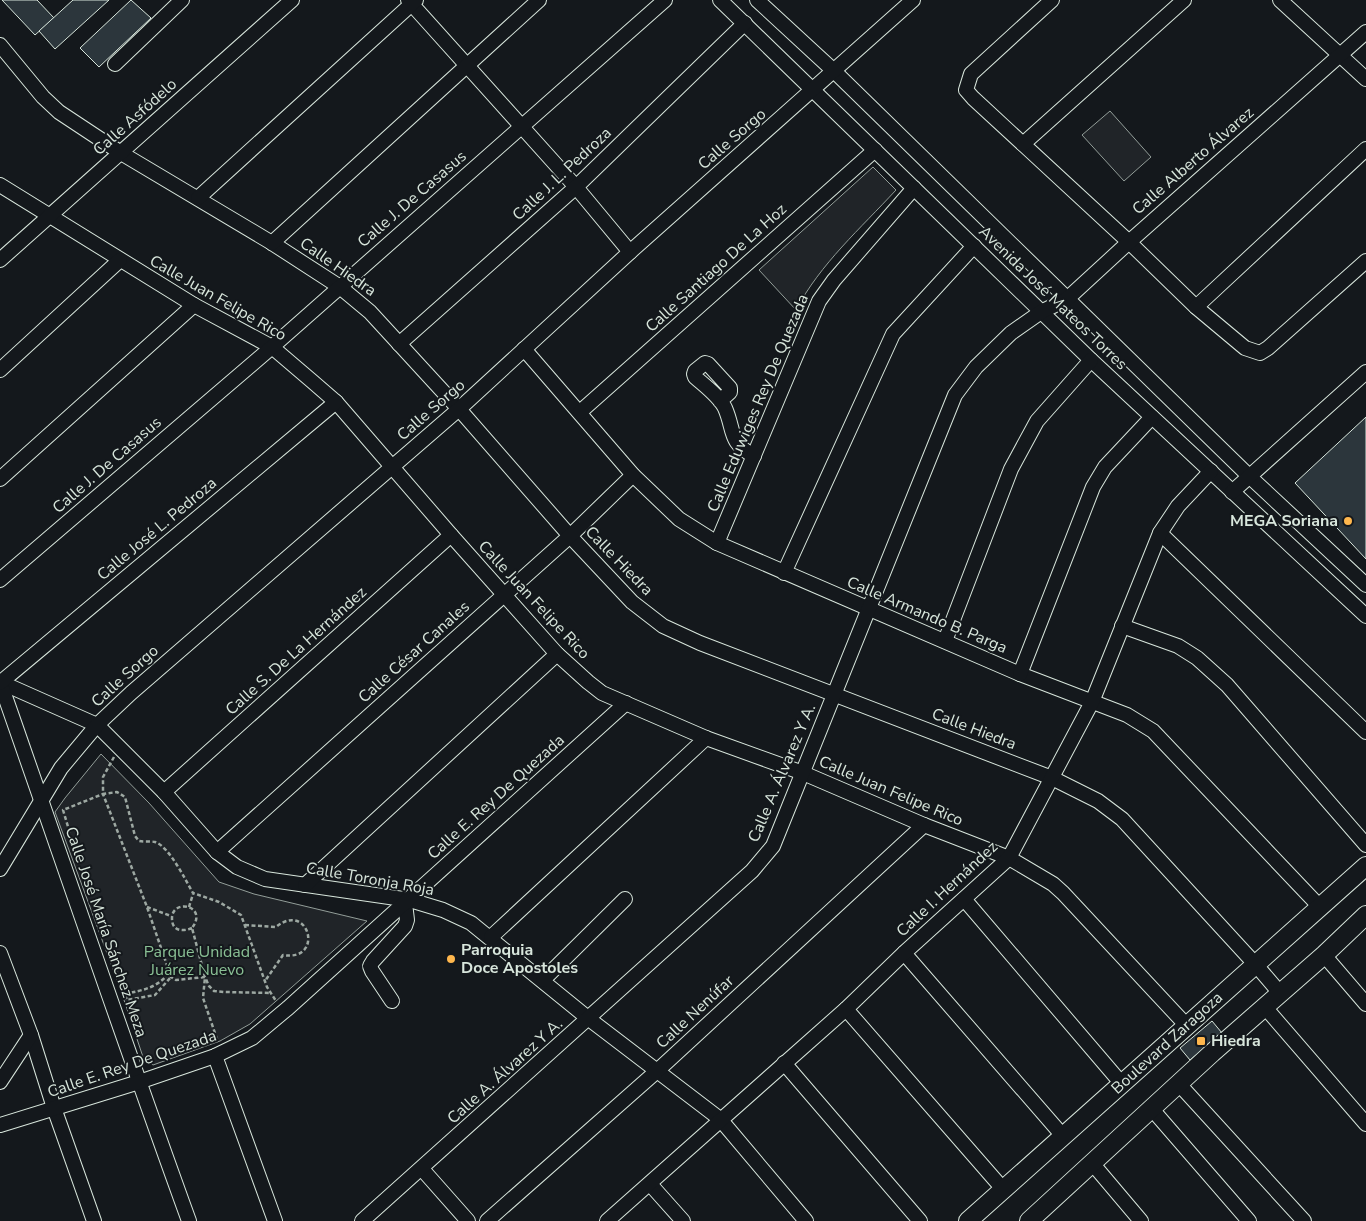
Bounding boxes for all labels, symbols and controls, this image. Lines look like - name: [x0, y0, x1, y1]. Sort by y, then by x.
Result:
- street label: Calle Asfódelo: [88, 73, 182, 161]
- street label: Calle Alberto Álvarez: [1128, 102, 1258, 220]
- street label: Calle Sorgo: [693, 103, 771, 175]
- street label: Calle J. L. Pedroza: [508, 122, 616, 226]
- street label: Calle J. De Casasus: [353, 146, 471, 252]
- street label: Calle Santiago De La Hoz: [641, 199, 791, 337]
- street label: Avenida José Mateos Torres: [974, 221, 1132, 375]
- street label: Calle Hiedra: [295, 233, 381, 301]
- street label: Calle Juan Felipe Rico: [145, 250, 291, 346]
- street label: Calle Eduwiges Rey De Quezada: [702, 291, 814, 515]
- street label: Calle Sorgo: [392, 374, 470, 446]
- street label: Calle J. De Casasus: [48, 412, 166, 518]
- street label: Calle José L. Pedroza: [93, 472, 221, 586]
- place label: MEGA Soriana: [1230, 510, 1338, 532]
- marker: MEGA Soriana: [1342, 515, 1354, 527]
- street label: Calle Hiedra: [580, 521, 658, 601]
- street label: Calle Juan Felipe Rico: [473, 536, 595, 664]
- street label: Calle Armando B. Parga: [843, 571, 1011, 659]
- street label: Calle S. De La Hernández: [221, 582, 371, 720]
- street label: Calle César Canales: [353, 596, 475, 708]
- street label: Calle Sorgo: [87, 640, 164, 712]
- street label: Calle A. Álvarez Y A.: [743, 700, 821, 846]
- street label: Calle Hiedra: [929, 703, 1019, 755]
- street label: Calle E. Rey De Quezada: [423, 729, 569, 865]
- street label: Calle Juan Felipe Rico: [815, 751, 967, 831]
- street label: Calle José María Sánchez Meza: [60, 824, 152, 1040]
- street label: Calle I. Hernández: [892, 836, 1002, 942]
- street label: Calle Toronja Roja: [304, 857, 436, 901]
- place label: Parroquia Doce Apostoles: [461, 939, 578, 979]
- park label: Parque Unidad Juárez Nuevo: [144, 941, 250, 981]
- marker: Parroquia Doce Apostoles: [445, 953, 457, 965]
- street label: Calle Nenúfar: [651, 970, 739, 1054]
- street label: Boulevard Zaragoza: [1106, 987, 1228, 1099]
- street label: Calle A. Álvarez Y A.: [442, 1013, 568, 1129]
- street label: Calle E. Rey De Quezada: [45, 1025, 219, 1103]
- place label: Hiedra: [1211, 1030, 1261, 1052]
- marker: Hiedra: [1195, 1035, 1207, 1047]

